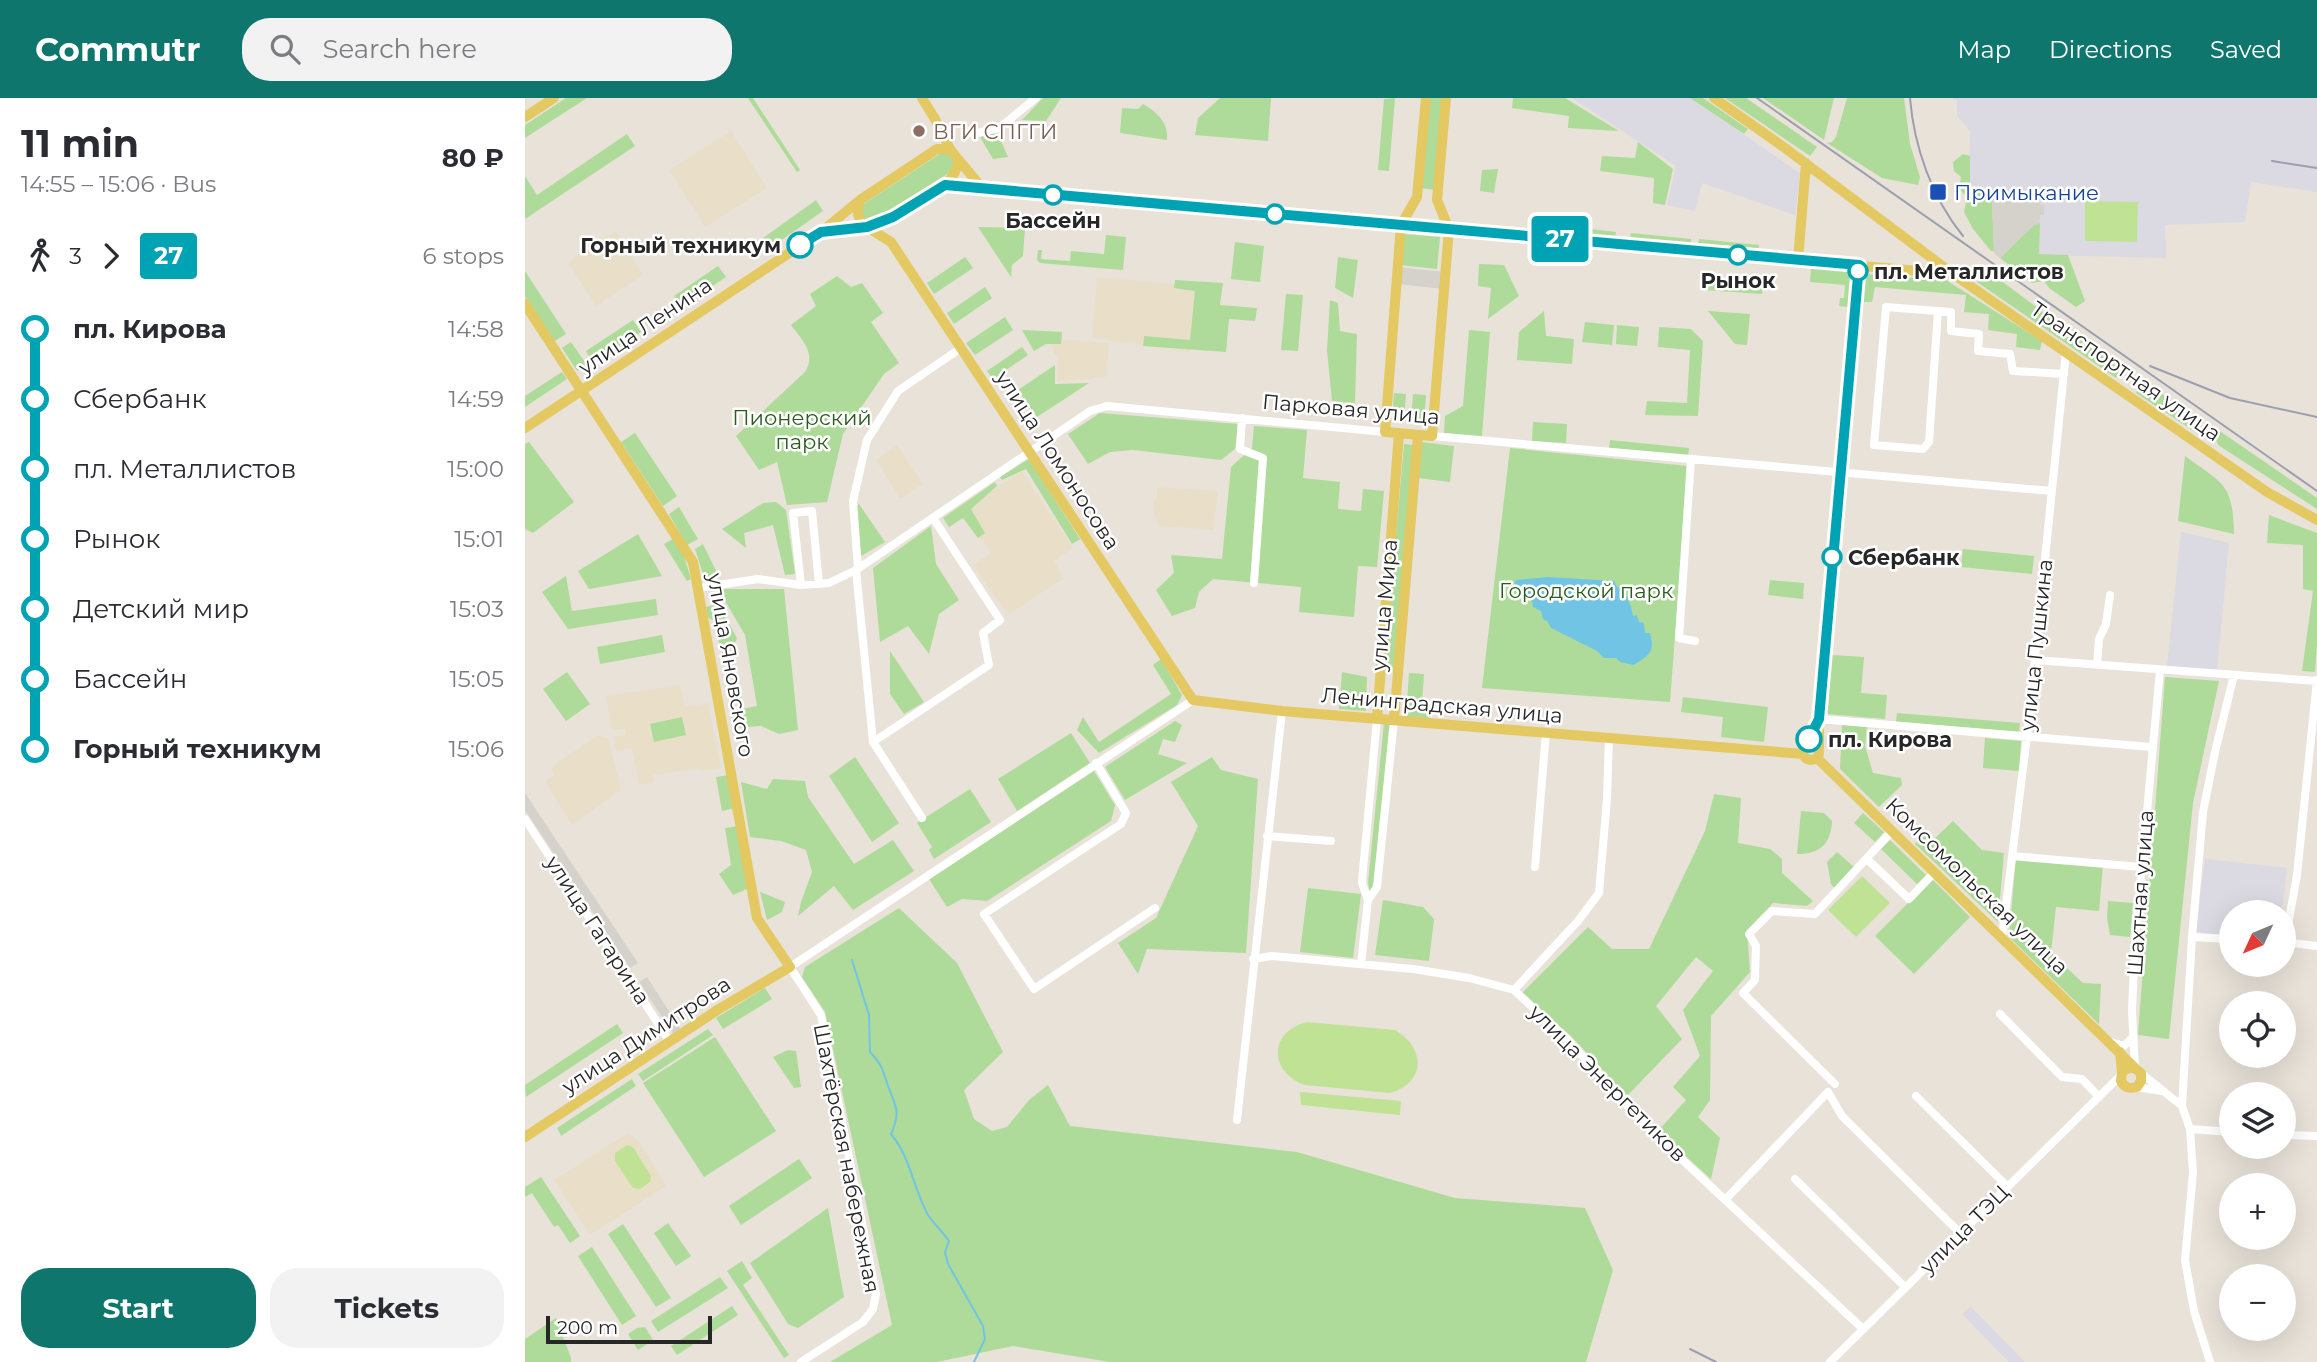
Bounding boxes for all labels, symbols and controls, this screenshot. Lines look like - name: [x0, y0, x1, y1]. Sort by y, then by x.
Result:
- search box: [242, 18, 732, 81]
- text: Commutr: [35, 29, 200, 69]
- icon: search: [266, 30, 304, 68]
- text: Search here: [322, 33, 477, 65]
- text: Map: [1958, 35, 2011, 64]
- text: Directions: [2049, 35, 2172, 64]
- text: Saved: [2210, 35, 2282, 64]
- place label: ВГИ СПГГИ: [933, 119, 1057, 144]
- text: 11 min: [21, 120, 139, 167]
- marker: ВГИ СПГГИ: [911, 123, 927, 139]
- text: 80 ₽: [442, 142, 504, 174]
- text: 14:55 – 15:06 · Bus: [21, 170, 216, 198]
- place label: Примыкание: [1954, 180, 2099, 205]
- marker: Примыкание: [1928, 182, 1948, 202]
- marker: Бассейн: [1043, 185, 1063, 205]
- unlabelled marker: [1265, 204, 1285, 224]
- place label: Бассейн: [1005, 208, 1101, 233]
- line badge: 27: [1529, 216, 1591, 262]
- text: 27: [1545, 224, 1575, 253]
- marker: Горный техникум: [787, 232, 813, 258]
- place label: Горный техникум: [580, 233, 781, 258]
- icon: walk: [21, 237, 59, 275]
- icon: forward: [92, 237, 130, 275]
- text: 27: [154, 241, 183, 270]
- text: 3: [69, 242, 82, 270]
- text: 6 stops: [423, 242, 504, 270]
- marker: Рынок: [1728, 245, 1748, 265]
- place label: пл. Металлистов: [1874, 259, 2064, 284]
- marker: пл. Металлистов: [1848, 261, 1868, 281]
- place label: Рынок: [1701, 268, 1776, 293]
- street label: улица Ленина: [573, 272, 716, 380]
- street label: Транспортная улица: [2026, 296, 2226, 446]
- text: пл. Кирова: [73, 313, 227, 345]
- text: 14:58: [448, 315, 504, 343]
- street label: улица Ломоносова: [990, 365, 1125, 554]
- text: Сбербанк: [73, 383, 207, 415]
- text: 14:59: [448, 385, 504, 413]
- street label: Парковая улица: [1261, 389, 1441, 429]
- park label: Пионерский парк: [732, 405, 872, 454]
- text: пл. Металлистов: [73, 453, 296, 485]
- text: 15:00: [447, 455, 504, 483]
- text: Рынок: [73, 523, 160, 555]
- text: 15:01: [454, 525, 504, 553]
- street label: улица Мира: [1366, 538, 1402, 673]
- place label: Сбербанк: [1848, 545, 1960, 570]
- marker: Сбербанк: [1822, 547, 1842, 567]
- street label: улица Пушкина: [2014, 558, 2057, 733]
- street label: улица Яновского: [702, 570, 760, 759]
- park label: Городской парк: [1499, 578, 1673, 603]
- text: Детский мир: [73, 593, 249, 625]
- text: 15:03: [450, 595, 504, 623]
- text: Бассейн: [73, 663, 187, 695]
- text: 15:05: [450, 665, 504, 693]
- street label: Ленинградская улица: [1320, 682, 1564, 728]
- marker: пл. Кирова: [1796, 726, 1822, 752]
- place label: пл. Кирова: [1828, 727, 1952, 752]
- text: Горный техникум: [73, 733, 322, 765]
- text: 15:06: [449, 735, 504, 763]
- street label: Комсомольская улица: [1881, 792, 2073, 980]
- street label: Шахтная улица: [2122, 809, 2158, 977]
- street label: улица Гагарина: [540, 850, 655, 1009]
- north arrow: [2219, 900, 2296, 976]
- map controls: [2219, 900, 2296, 1341]
- street label: улица Димитрова: [556, 971, 735, 1099]
- button: locate: [2219, 991, 2296, 1068]
- street label: улица Энергетиков: [1524, 999, 1692, 1167]
- street label: Шахтёрская набережная: [809, 1021, 885, 1295]
- button: layers: [2219, 1082, 2296, 1159]
- button: +: [2219, 1173, 2296, 1250]
- street label: улица ТЭЦ: [1914, 1179, 2014, 1279]
- button: −: [2219, 1264, 2296, 1341]
- button: Start: [21, 1268, 256, 1348]
- button: Tickets: [270, 1268, 504, 1348]
- scale bar: [546, 1313, 712, 1345]
- text: 200 m: [557, 1316, 618, 1339]

